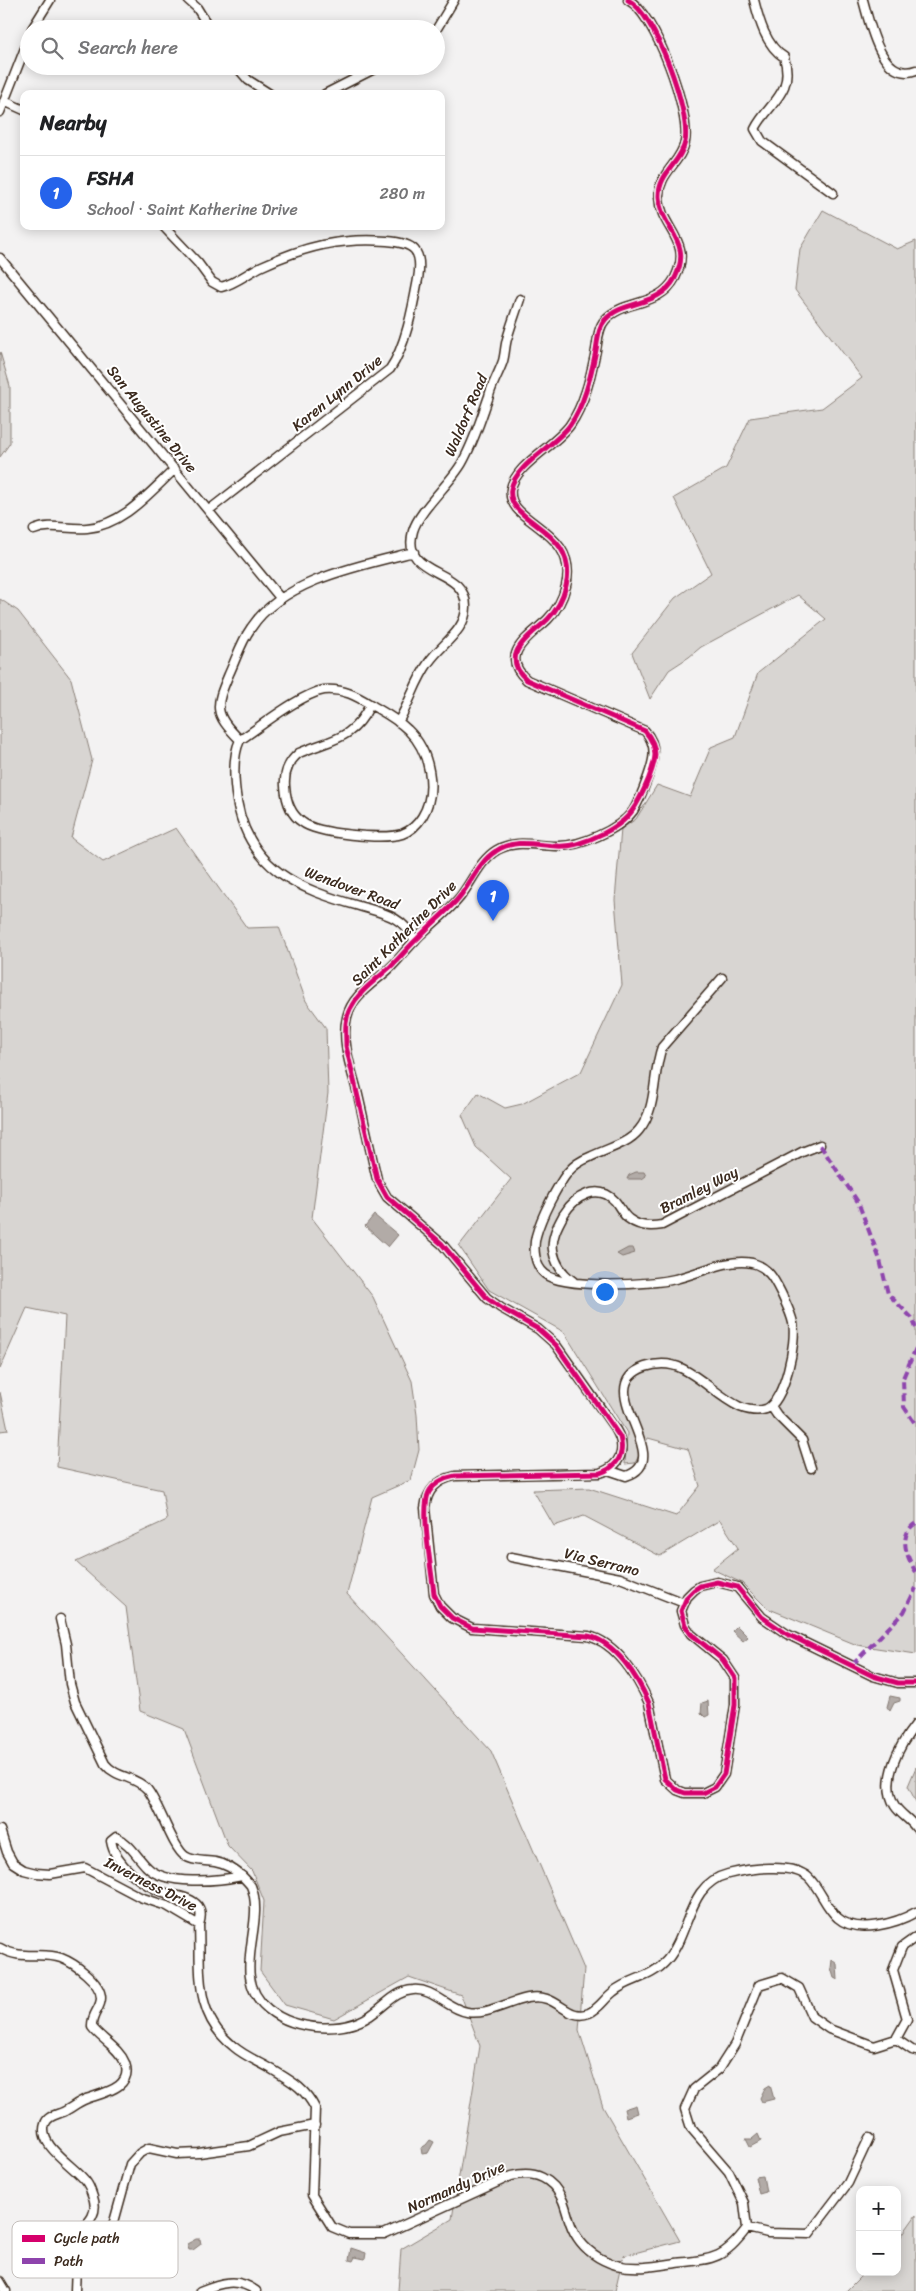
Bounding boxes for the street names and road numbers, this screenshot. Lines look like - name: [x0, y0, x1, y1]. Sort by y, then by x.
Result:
- street label: Karen Lynn Drive: [286, 348, 389, 438]
- street label: San Augustine Drive: [100, 359, 204, 479]
- street label: Waldorf Road: [437, 369, 495, 460]
- street label: Wendover Road: [301, 859, 404, 918]
- street label: Saint Katherine Drive: [345, 874, 463, 992]
- street label: Bramley Way: [655, 1159, 743, 1221]
- street label: Via Serrano: [562, 1540, 643, 1584]
- street label: Inverness Drive: [99, 1849, 202, 1919]
- street label: Normandy Drive: [403, 2154, 509, 2220]

